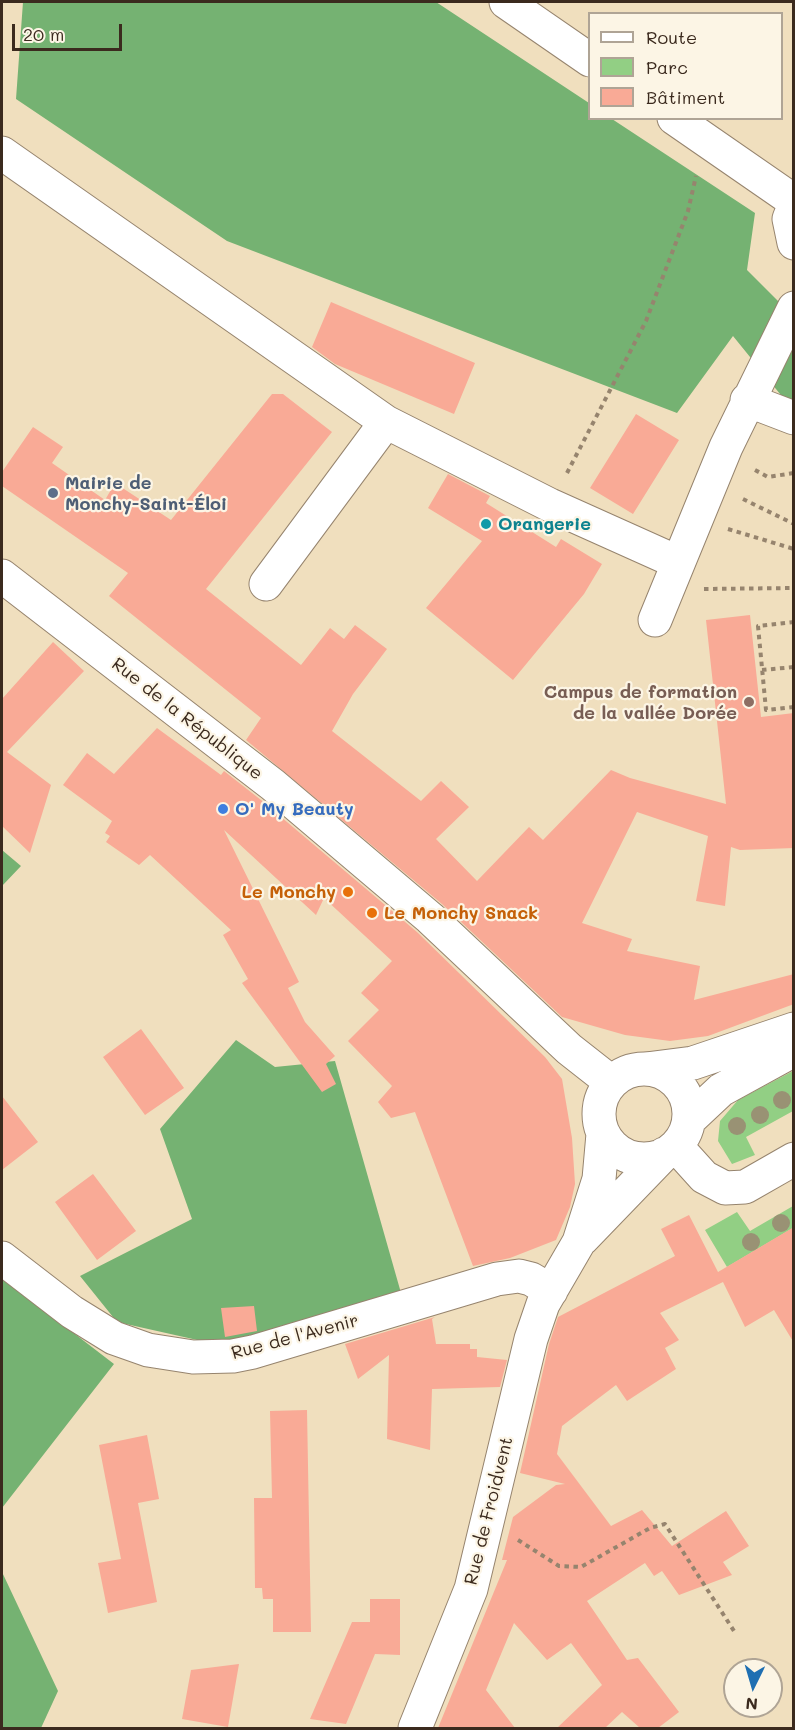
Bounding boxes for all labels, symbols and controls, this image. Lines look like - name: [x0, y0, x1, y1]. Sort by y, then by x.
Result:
- scale bar: [15, 12, 124, 50]
- legend: [588, 12, 783, 120]
- text: 20 m: [23, 22, 64, 46]
- text: Route: [646, 25, 697, 49]
- text: Parc: [646, 55, 688, 79]
- text: Bâtiment: [646, 85, 725, 109]
- place label: Mairie de Monchy-Saint-Éloi: [65, 472, 227, 514]
- marker: Mairie de Monchy-Saint-Éloi: [46, 486, 60, 500]
- place label: Orangerie: [498, 513, 591, 535]
- marker: Orangerie: [479, 517, 493, 531]
- street label: Rue de la République: [107, 653, 267, 785]
- place label: Campus de formation de la vallée Dorée: [544, 681, 737, 724]
- marker: Campus de formation de la vallée Dorée: [742, 695, 756, 709]
- place label: O' My Beauty: [235, 798, 354, 820]
- marker: O' My Beauty: [216, 802, 230, 816]
- place label: Le Monchy: [242, 881, 336, 903]
- marker: Le Monchy: [341, 885, 355, 899]
- place label: Le Monchy Snack: [384, 902, 538, 924]
- marker: Le Monchy Snack: [365, 906, 379, 920]
- street label: Rue de l'Avenir: [229, 1310, 361, 1364]
- street label: Rue de Froidvent: [460, 1435, 518, 1587]
- north arrow: [723, 1658, 783, 1718]
- text: N: [745, 1693, 759, 1715]

